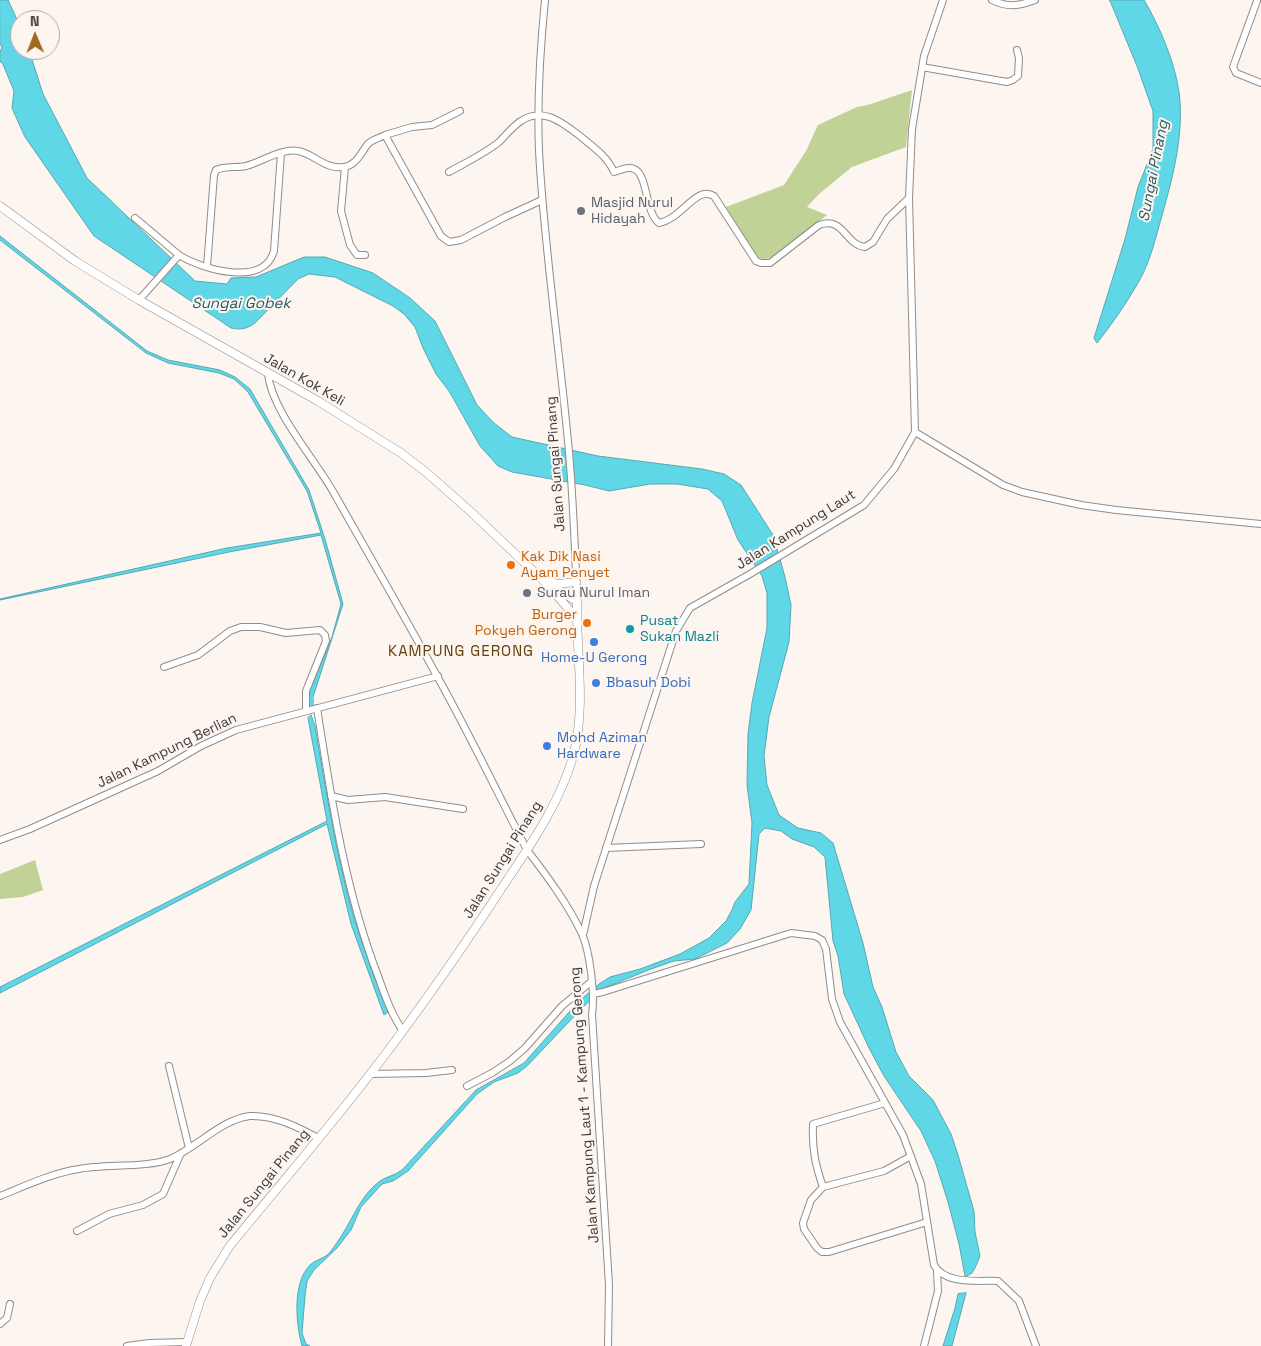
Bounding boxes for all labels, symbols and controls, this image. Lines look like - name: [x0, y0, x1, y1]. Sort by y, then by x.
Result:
- north arrow: [10, 10, 60, 60]
- text: N: [30, 12, 40, 30]
- water label: Sungai Pinang: [1135, 119, 1173, 223]
- place label: Masjid Nurul Hidayah: [591, 195, 673, 228]
- marker: Masjid Nurul Hidayah: [575, 205, 587, 217]
- water label: Sungai Gobek: [191, 295, 291, 313]
- street label: Jalan Kok Keli: [260, 350, 348, 410]
- street label: Jalan Sungai Pinang: [543, 396, 569, 532]
- street label: Jalan Kampung Laut: [733, 486, 859, 574]
- place label: Kak Dik Nasi Ayam Penyet: [521, 549, 610, 582]
- marker: Kak Dik Nasi Ayam Penyet: [505, 559, 517, 571]
- place label: Surau Nurul Iman: [537, 585, 650, 601]
- marker: Surau Nurul Iman: [521, 587, 533, 599]
- place label: Burger Pokyeh Gerong: [475, 607, 577, 640]
- place label: Pusat Sukan Mazli: [640, 613, 719, 646]
- marker: Burger Pokyeh Gerong: [581, 617, 593, 629]
- marker: Pusat Sukan Mazli: [624, 623, 636, 635]
- marker: Home-U Gerong: [588, 636, 600, 648]
- district label: KAMPUNG GERONG: [386, 643, 536, 661]
- place label: Home-U Gerong: [541, 650, 647, 666]
- place label: Bbasuh Dobi: [606, 675, 691, 691]
- marker: Bbasuh Dobi: [590, 677, 602, 689]
- street label: Jalan Kampung Berlian: [94, 710, 240, 792]
- place label: Mohd Aziman Hardware: [557, 730, 647, 762]
- marker: Mohd Aziman Hardware: [541, 740, 553, 752]
- street label: Jalan Sungai Pinang: [460, 798, 546, 922]
- street label: Jalan Kampung Laut 1 - Kampung Gerong: [567, 966, 603, 1244]
- street label: Jalan Sungai Pinang: [215, 1126, 313, 1242]

